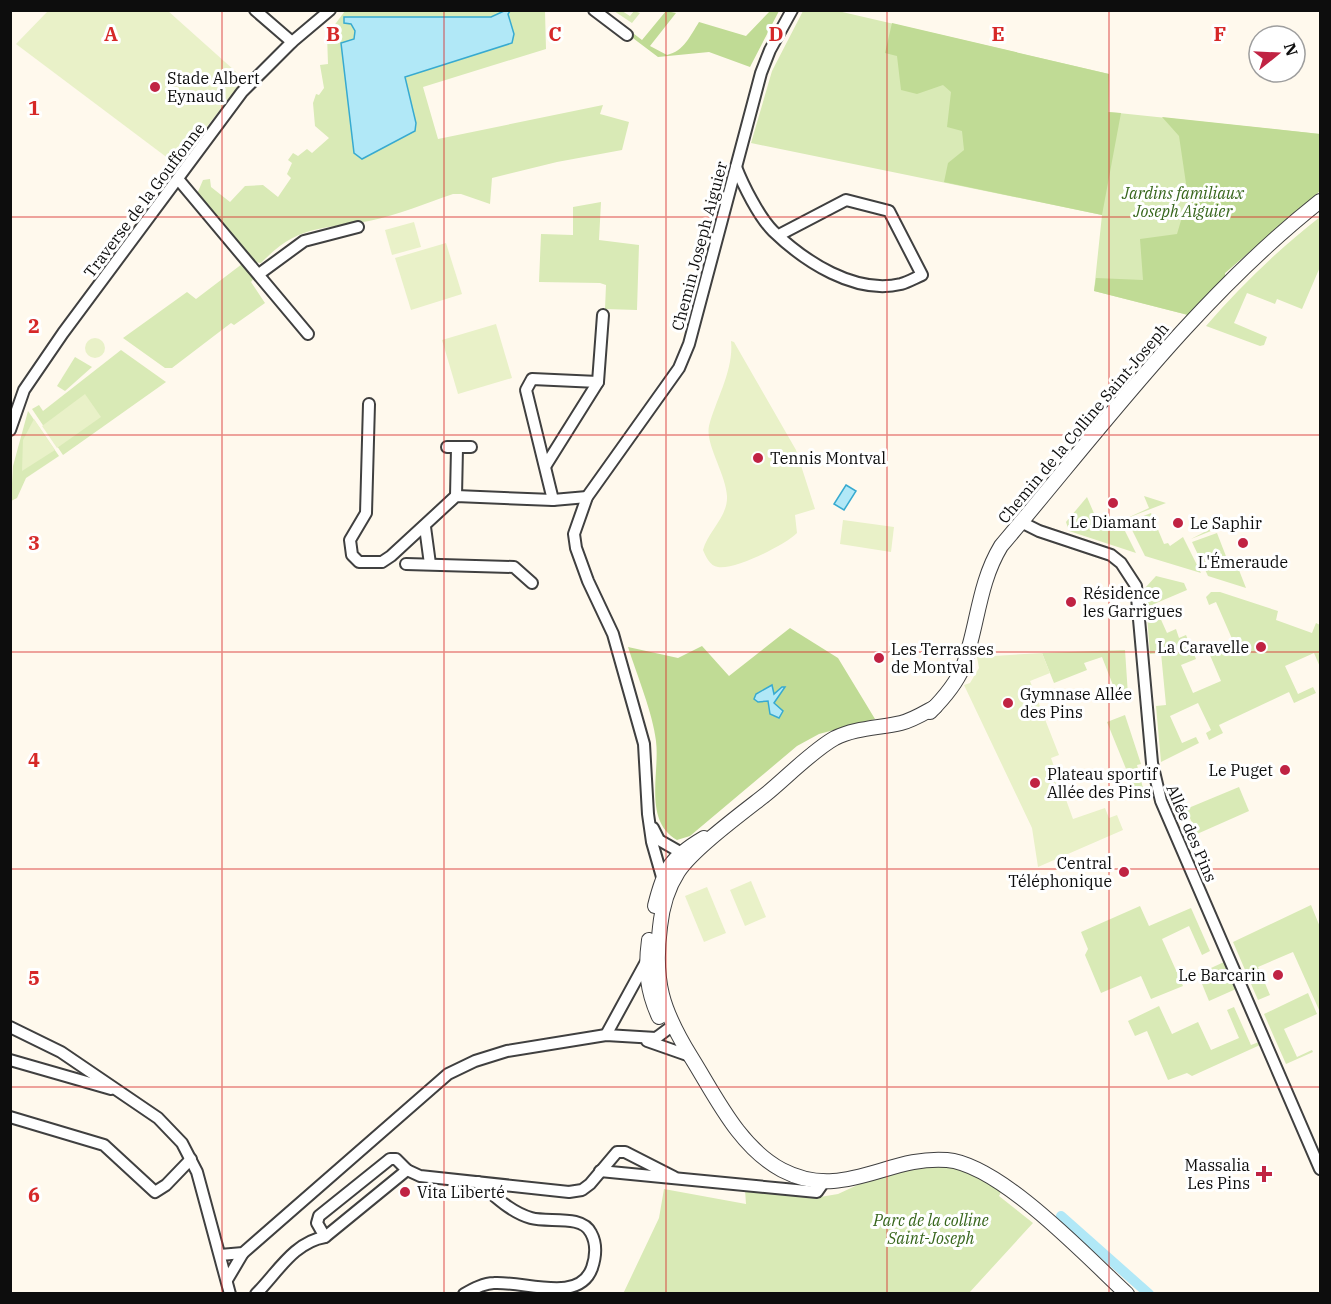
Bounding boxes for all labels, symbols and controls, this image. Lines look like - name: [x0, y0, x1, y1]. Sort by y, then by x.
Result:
- text: A: [104, 20, 118, 47]
- text: B: [326, 20, 340, 47]
- text: C: [548, 20, 562, 47]
- text: D: [768, 20, 784, 47]
- text: E: [991, 20, 1005, 47]
- text: F: [1214, 20, 1226, 47]
- north arrow: [1247, 24, 1307, 84]
- text: N: [1280, 40, 1303, 58]
- place label: Stade Albert Eynaud: [167, 68, 260, 106]
- marker: Stade Albert Eynaud: [148, 80, 162, 94]
- text: 1: [28, 94, 40, 121]
- street label: Traverse de la Gouffonne: [79, 119, 209, 281]
- street label: Chemin Joseph Aiguier: [667, 159, 731, 333]
- park label: Jardins familiaux Joseph Aiguier: [1121, 183, 1245, 221]
- text: 2: [28, 312, 40, 339]
- street label: Chemin de la Colline Saint-Joseph: [993, 319, 1173, 527]
- place label: Tennis Montval: [770, 448, 886, 468]
- marker: Tennis Montval: [751, 451, 765, 465]
- marker: Le Diamant: [1106, 496, 1120, 510]
- place label: Le Diamant: [1070, 512, 1157, 532]
- place label: Le Saphir: [1190, 513, 1262, 533]
- marker: Le Saphir: [1171, 516, 1185, 530]
- text: 3: [28, 529, 40, 556]
- marker: L'Émeraude: [1236, 536, 1250, 550]
- place label: L'Émeraude: [1198, 551, 1288, 572]
- place label: Résidence les Garrigues: [1083, 583, 1183, 621]
- marker: Résidence les Garrigues: [1064, 595, 1078, 609]
- place label: La Caravelle: [1157, 637, 1249, 657]
- place label: Les Terrasses de Montval: [891, 639, 994, 677]
- marker: La Caravelle: [1254, 640, 1268, 654]
- marker: Les Terrasses de Montval: [872, 651, 886, 665]
- place label: Gymnase Allée des Pins: [1020, 684, 1132, 722]
- marker: Gymnase Allée des Pins: [1001, 696, 1015, 710]
- text: 4: [28, 746, 40, 773]
- place label: Le Puget: [1208, 760, 1273, 780]
- marker: Le Puget: [1278, 763, 1292, 777]
- place label: Plateau sportif Allée des Pins: [1047, 764, 1159, 802]
- marker: Plateau sportif Allée des Pins: [1028, 776, 1042, 790]
- street label: Allée des Pins: [1162, 781, 1222, 885]
- place label: Central Téléphonique: [1008, 853, 1112, 891]
- marker: Central Téléphonique: [1117, 865, 1131, 879]
- text: 5: [28, 964, 40, 991]
- place label: Le Barcarin: [1178, 965, 1266, 985]
- marker: Le Barcarin: [1271, 968, 1285, 982]
- place label: Massalia Les Pins: [1184, 1155, 1250, 1193]
- marker: Massalia Les Pins: [1255, 1165, 1273, 1183]
- text: 6: [28, 1181, 40, 1208]
- place label: Vita Liberté: [417, 1182, 505, 1202]
- marker: Vita Liberté: [398, 1185, 412, 1199]
- park label: Parc de la colline Saint-Joseph: [872, 1210, 989, 1248]

